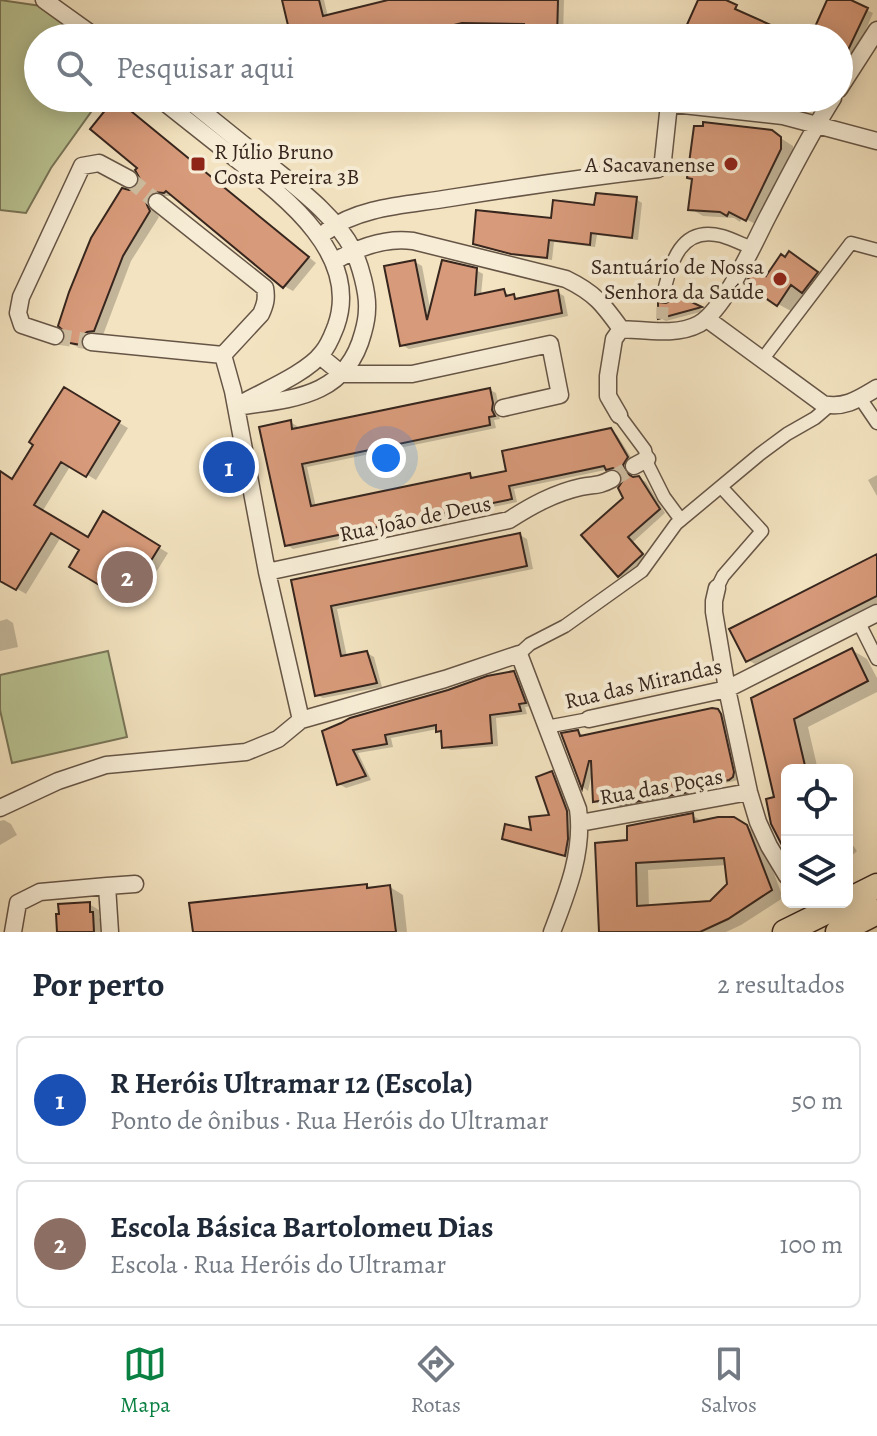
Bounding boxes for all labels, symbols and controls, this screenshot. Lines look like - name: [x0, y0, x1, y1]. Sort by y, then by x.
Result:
- search box: [24, 24, 853, 112]
- icon: search: [52, 46, 96, 90]
- text: Pesquisar aqui: [116, 48, 294, 88]
- place label: R Júlio Bruno Costa Pereira 3B: [214, 137, 359, 192]
- place label: A Sacavanense: [584, 150, 715, 180]
- marker: R Júlio Bruno Costa Pereira 3B: [189, 155, 207, 173]
- marker: A Sacavanense: [722, 155, 740, 173]
- place label: Santuário de Nossa Senhora da Saúde: [591, 252, 765, 307]
- marker: Santuário de Nossa Senhora da Saúde: [771, 270, 789, 288]
- pin: 1: [203, 437, 255, 497]
- your location: [366, 438, 406, 478]
- street label: Rua João de Deus: [337, 488, 494, 550]
- pin: 2: [101, 547, 153, 607]
- street label: Rua das Mirandas: [562, 651, 725, 717]
- street label: Rua das Poças: [597, 761, 725, 813]
- map controls: [781, 764, 853, 908]
- button: locate: [781, 764, 853, 836]
- button: layers: [781, 836, 853, 908]
- text: Por perto: [32, 961, 165, 1008]
- text: 2 resultados: [717, 967, 845, 1002]
- text: R Heróis Ultramar 12 (Escola): [110, 1063, 473, 1103]
- text: 1: [55, 1083, 65, 1118]
- text: 50 m: [791, 1083, 843, 1118]
- text: Ponto de ônibus · Rua Heróis do Ultramar: [110, 1103, 548, 1138]
- text: Escola Básica Bartolomeu Dias: [110, 1207, 493, 1247]
- text: 2: [54, 1227, 66, 1262]
- text: 100 m: [780, 1227, 843, 1262]
- text: Escola · Rua Heróis do Ultramar: [110, 1247, 446, 1282]
- tab: Mapa: [120, 1342, 171, 1420]
- tab: Rotas: [411, 1342, 461, 1420]
- tab: Salvos: [701, 1342, 757, 1420]

